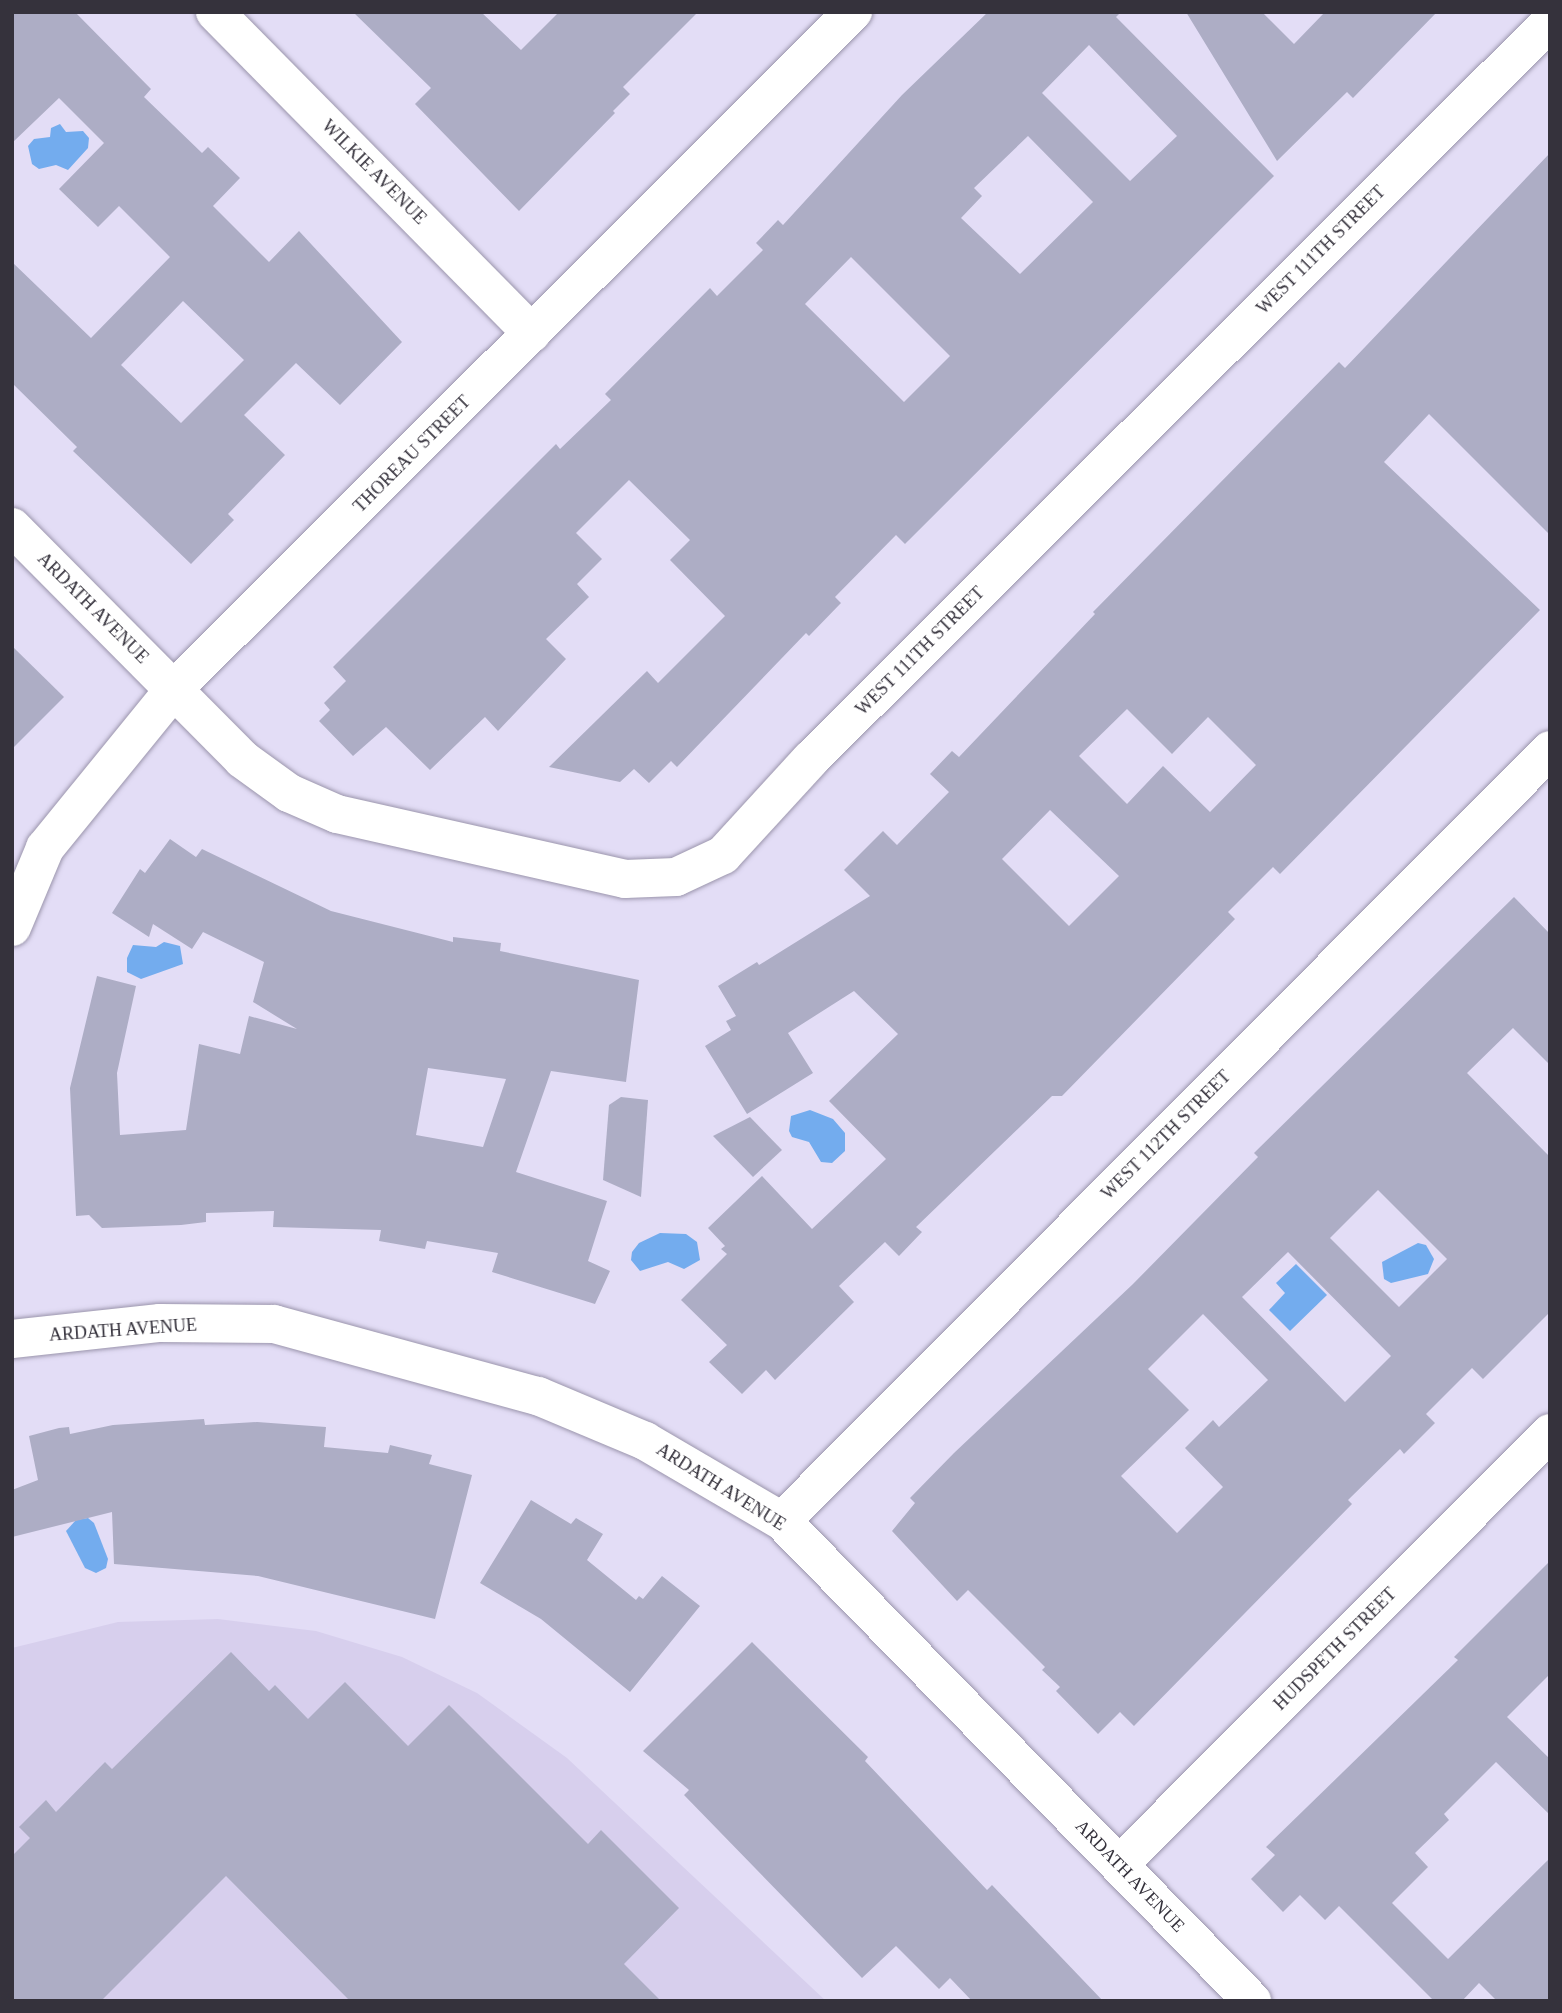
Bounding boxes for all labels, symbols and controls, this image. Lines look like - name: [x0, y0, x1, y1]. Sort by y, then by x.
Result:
- street label: WILKIE AVENUE: [317, 115, 431, 229]
- street label: WEST 111TH STREET: [1252, 181, 1390, 319]
- street label: THOREAU STREET: [349, 391, 475, 517]
- street label: ARDATH AVENUE: [33, 548, 153, 668]
- street label: WEST 111TH STREET: [851, 582, 989, 720]
- street label: WEST 112TH STREET: [1097, 1066, 1235, 1204]
- street label: ARDATH AVENUE: [48, 1314, 198, 1346]
- street label: ARDATH AVENUE: [652, 1438, 790, 1536]
- street label: HUDSPETH STREET: [1269, 1583, 1401, 1715]
- street label: ARDATH AVENUE: [1070, 1815, 1190, 1937]

